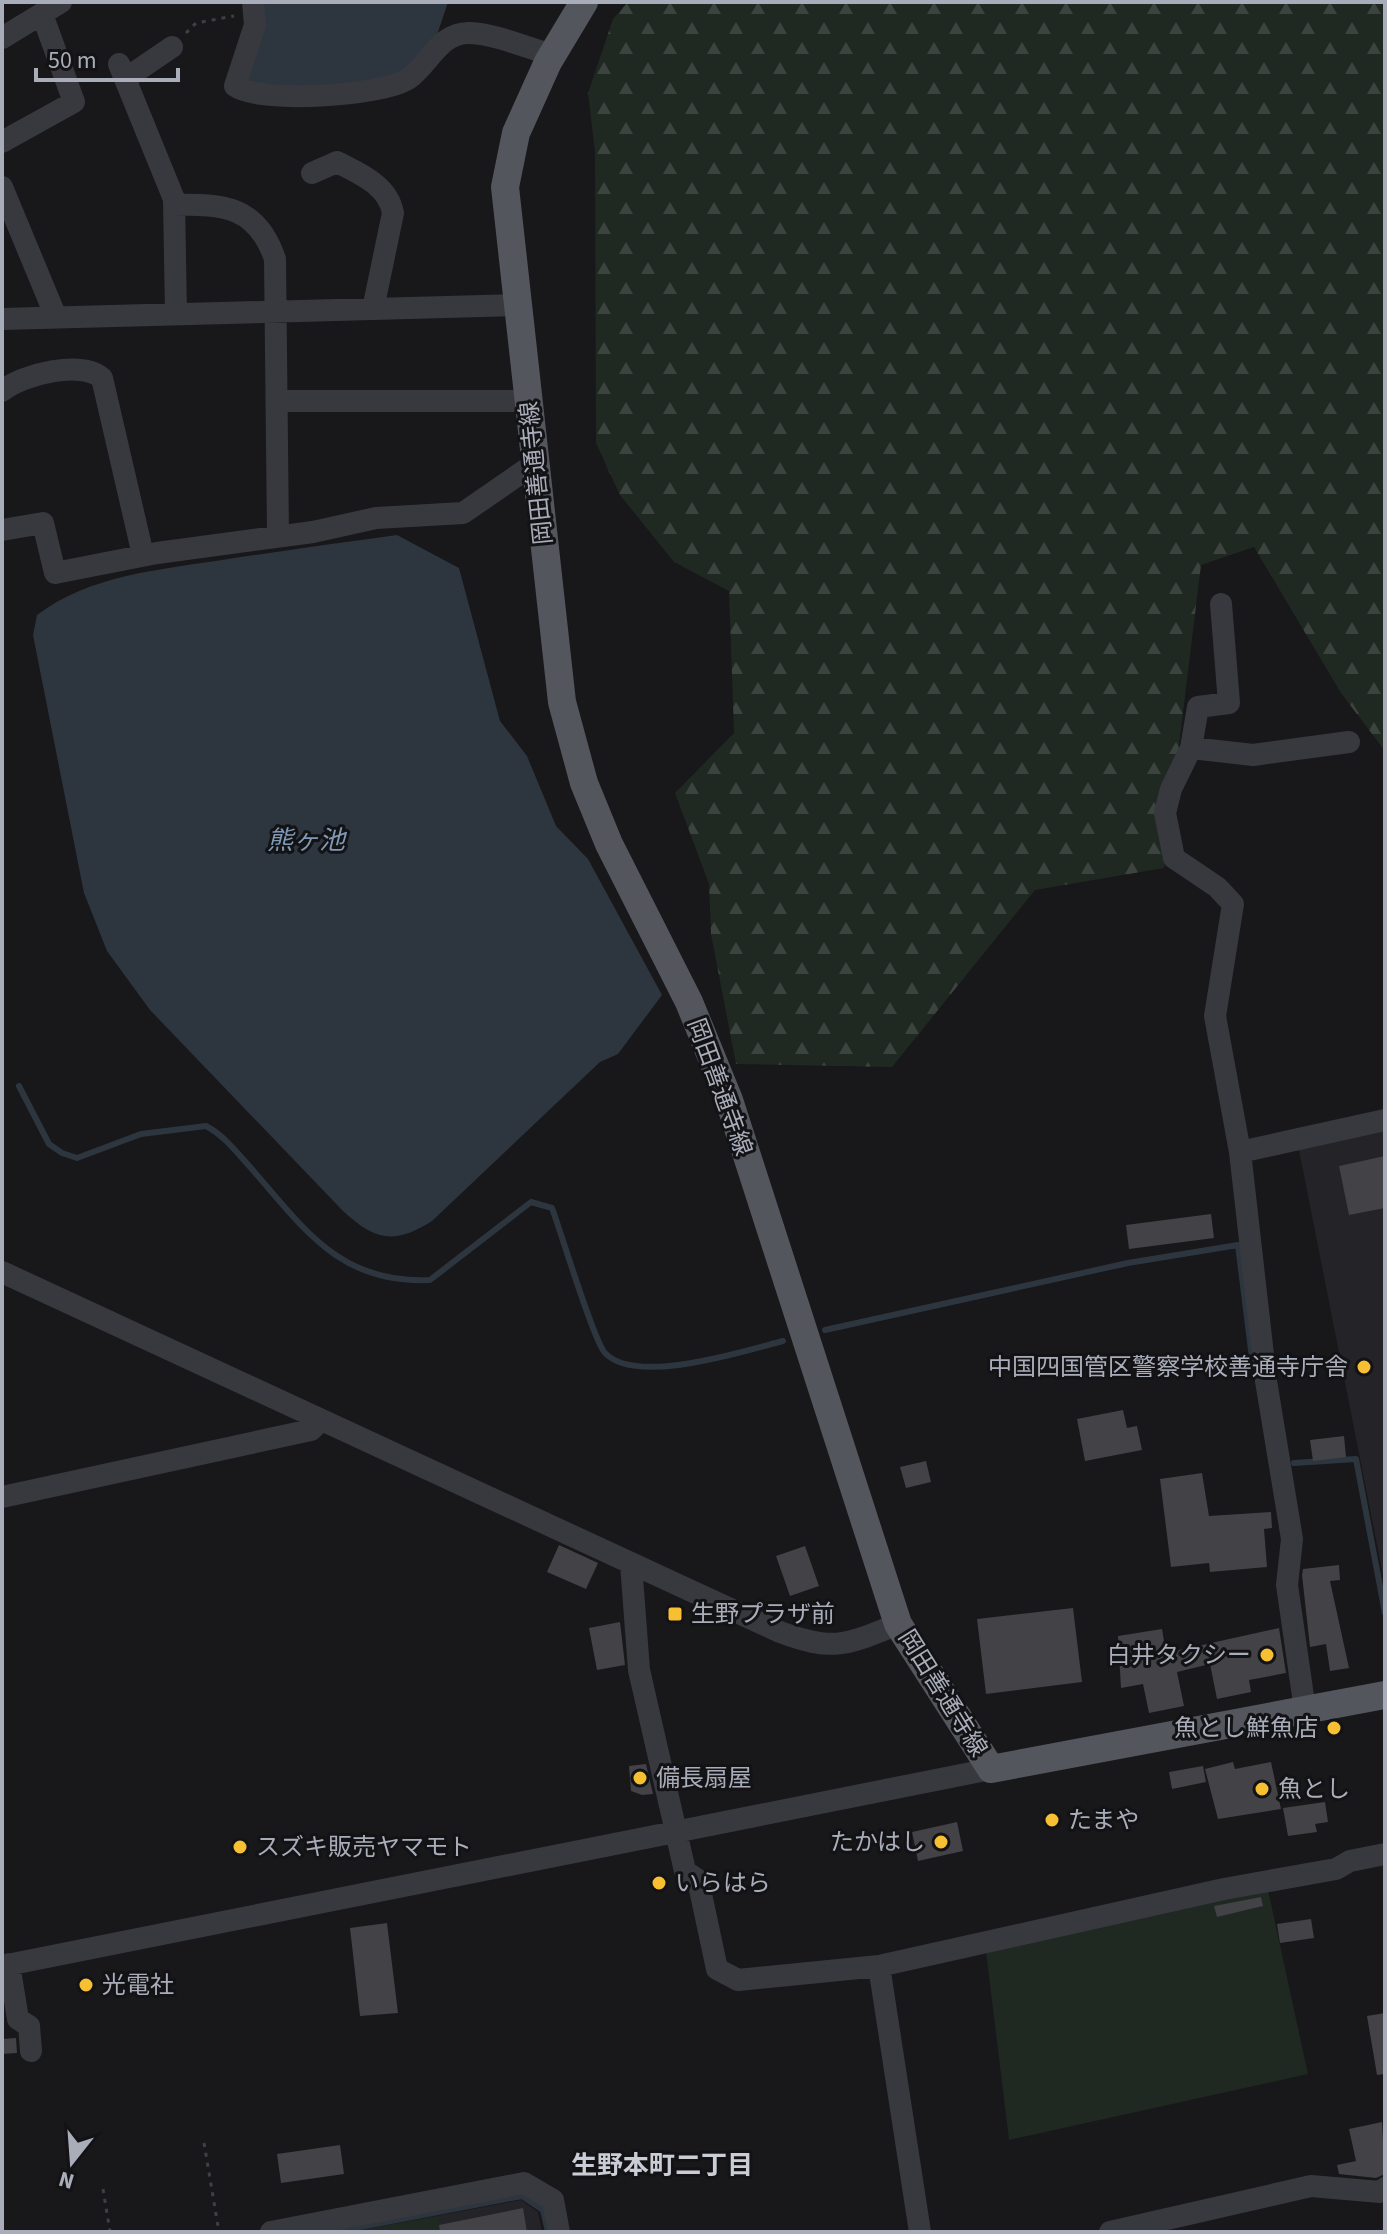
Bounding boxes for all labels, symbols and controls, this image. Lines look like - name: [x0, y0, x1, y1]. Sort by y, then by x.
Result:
- scale bar: [36, 32, 178, 82]
- text: 50 m: [48, 43, 97, 78]
- street label: 岡田善通寺線: [512, 400, 561, 546]
- water label: 熊ヶ池: [267, 822, 348, 859]
- street label: 岡田善通寺線: [678, 1014, 761, 1161]
- place label: 中国四国管区警察学校善通寺庁舎: [988, 1350, 1348, 1385]
- marker: 中国四国管区警察学校善通寺庁舎: [1355, 1358, 1373, 1376]
- place label: 生野プラザ前: [691, 1597, 835, 1632]
- marker: 生野プラザ前: [666, 1605, 684, 1623]
- street label: 岡田善通寺線: [890, 1623, 996, 1764]
- place label: 白井タクシー: [1107, 1638, 1251, 1673]
- marker: 白井タクシー: [1258, 1646, 1276, 1664]
- place label: 魚とし鮮魚店: [1174, 1711, 1318, 1746]
- marker: 魚とし鮮魚店: [1325, 1719, 1343, 1737]
- place label: 備長扇屋: [656, 1761, 752, 1796]
- marker: 備長扇屋: [631, 1769, 649, 1787]
- place label: 魚とし: [1278, 1772, 1350, 1807]
- marker: 魚とし: [1253, 1780, 1271, 1798]
- place label: たまや: [1068, 1803, 1139, 1838]
- marker: たまや: [1043, 1811, 1061, 1829]
- place label: たかはし: [830, 1825, 925, 1860]
- place label: スズキ販売ヤマモト: [256, 1830, 472, 1865]
- marker: たかはし: [932, 1833, 950, 1851]
- marker: スズキ販売ヤマモト: [231, 1838, 249, 1856]
- place label: いらはら: [675, 1866, 771, 1901]
- marker: いらはら: [650, 1874, 668, 1892]
- place label: 光電社: [102, 1968, 174, 2003]
- marker: 光電社: [77, 1976, 95, 1994]
- north arrow: [32, 2122, 112, 2202]
- district label: 生野本町二丁目: [571, 2147, 753, 2184]
- text: N: [55, 2163, 78, 2198]

